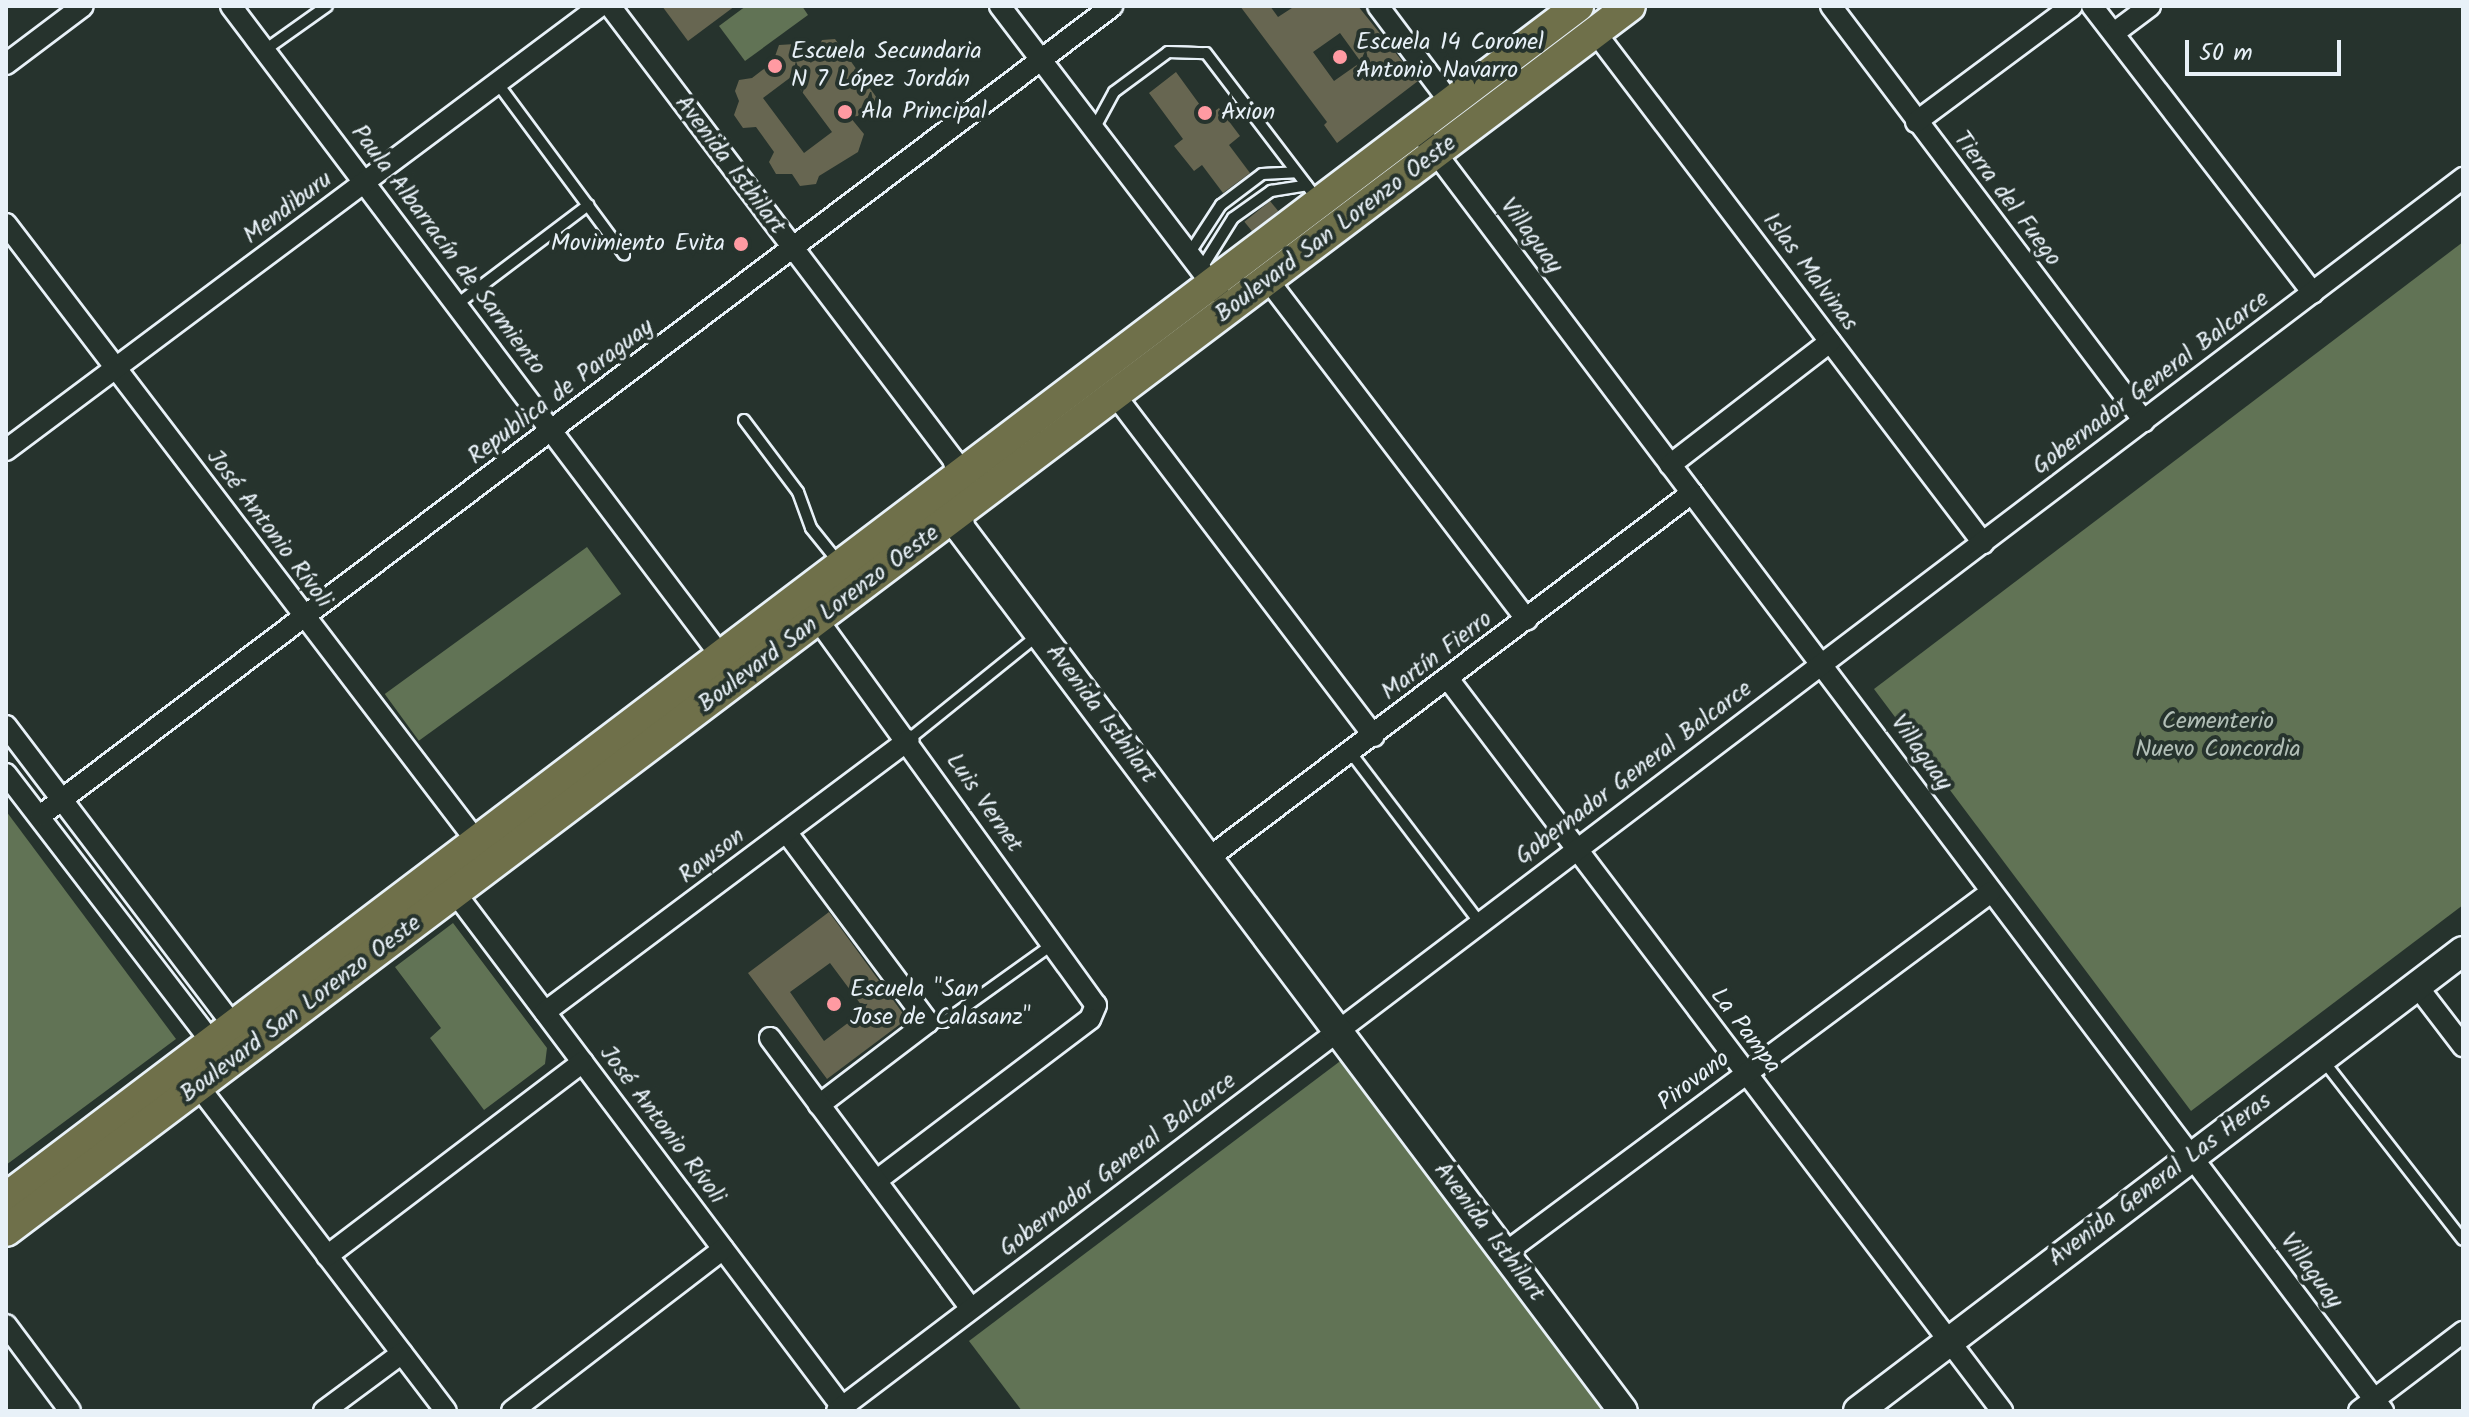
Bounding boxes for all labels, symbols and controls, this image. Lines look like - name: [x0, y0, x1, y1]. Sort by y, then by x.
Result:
- scale bar: [2189, 24, 2345, 74]
- place label: Escuela 14 Coronel Antonio Navarro: [1356, 29, 1544, 85]
- text: 50 m: [2199, 34, 2253, 73]
- place label: Escuela Secundaria N 7 López Jordán: [791, 38, 982, 94]
- marker: Escuela 14 Coronel Antonio Navarro: [1331, 48, 1349, 66]
- marker: Escuela Secundaria N 7 López Jordán: [766, 57, 784, 75]
- street label: Avenida Isthilart: [668, 90, 792, 240]
- place label: Ala Principal: [861, 98, 987, 126]
- place label: Axion: [1221, 99, 1275, 127]
- marker: Ala Principal: [836, 103, 854, 121]
- marker: Axion: [1196, 104, 1214, 122]
- street label: Paula Albarracín de Sarmiento: [344, 119, 552, 381]
- street label: Tierra del Fuego: [1947, 126, 2067, 272]
- street label: Boulevard San Lorenzo Oeste: [1210, 129, 1462, 329]
- street label: Mendiburu: [238, 165, 338, 251]
- street label: Villaguay: [1493, 193, 1569, 279]
- street label: Islas Malvinas: [1756, 207, 1864, 337]
- place label: Movimiento Evita: [551, 230, 725, 258]
- marker: Movimiento Evita: [732, 235, 750, 253]
- street label: Gobernador General Balcarce: [2027, 285, 2275, 481]
- street label: Republica de Paraguay: [463, 313, 659, 471]
- street label: José Antonio Rívoli: [200, 444, 338, 614]
- street label: Boulevard San Lorenzo Oeste: [693, 519, 945, 719]
- street label: Martín Fierro: [1376, 605, 1498, 707]
- street label: Avenida Isthilart: [1039, 639, 1163, 789]
- street label: Gobernador General Balcarce: [1510, 675, 1758, 871]
- park label: Cementerio Nuevo Concordia: [2135, 708, 2301, 764]
- street label: Villaguay: [1884, 709, 1958, 797]
- street label: Luis Vernet: [939, 748, 1029, 858]
- street label: Rawson: [673, 822, 751, 890]
- street label: Boulevard San Lorenzo Oeste: [175, 909, 427, 1109]
- place label: Escuela "San Jose de Calasanz": [850, 976, 1031, 1032]
- street label: La Pampa: [1703, 982, 1787, 1080]
- marker: Escuela "San Jose de Calasanz": [825, 995, 843, 1013]
- street label: José Antonio Rívoli: [593, 1040, 731, 1210]
- street label: Pirovano: [1652, 1045, 1736, 1117]
- street label: Gobernador General Balcarce: [994, 1067, 1242, 1263]
- street label: Avenida General Las Heras: [2043, 1087, 2277, 1273]
- street label: Avenida Isthilart: [1427, 1157, 1551, 1307]
- street label: Villaguay: [2273, 1228, 2349, 1314]

